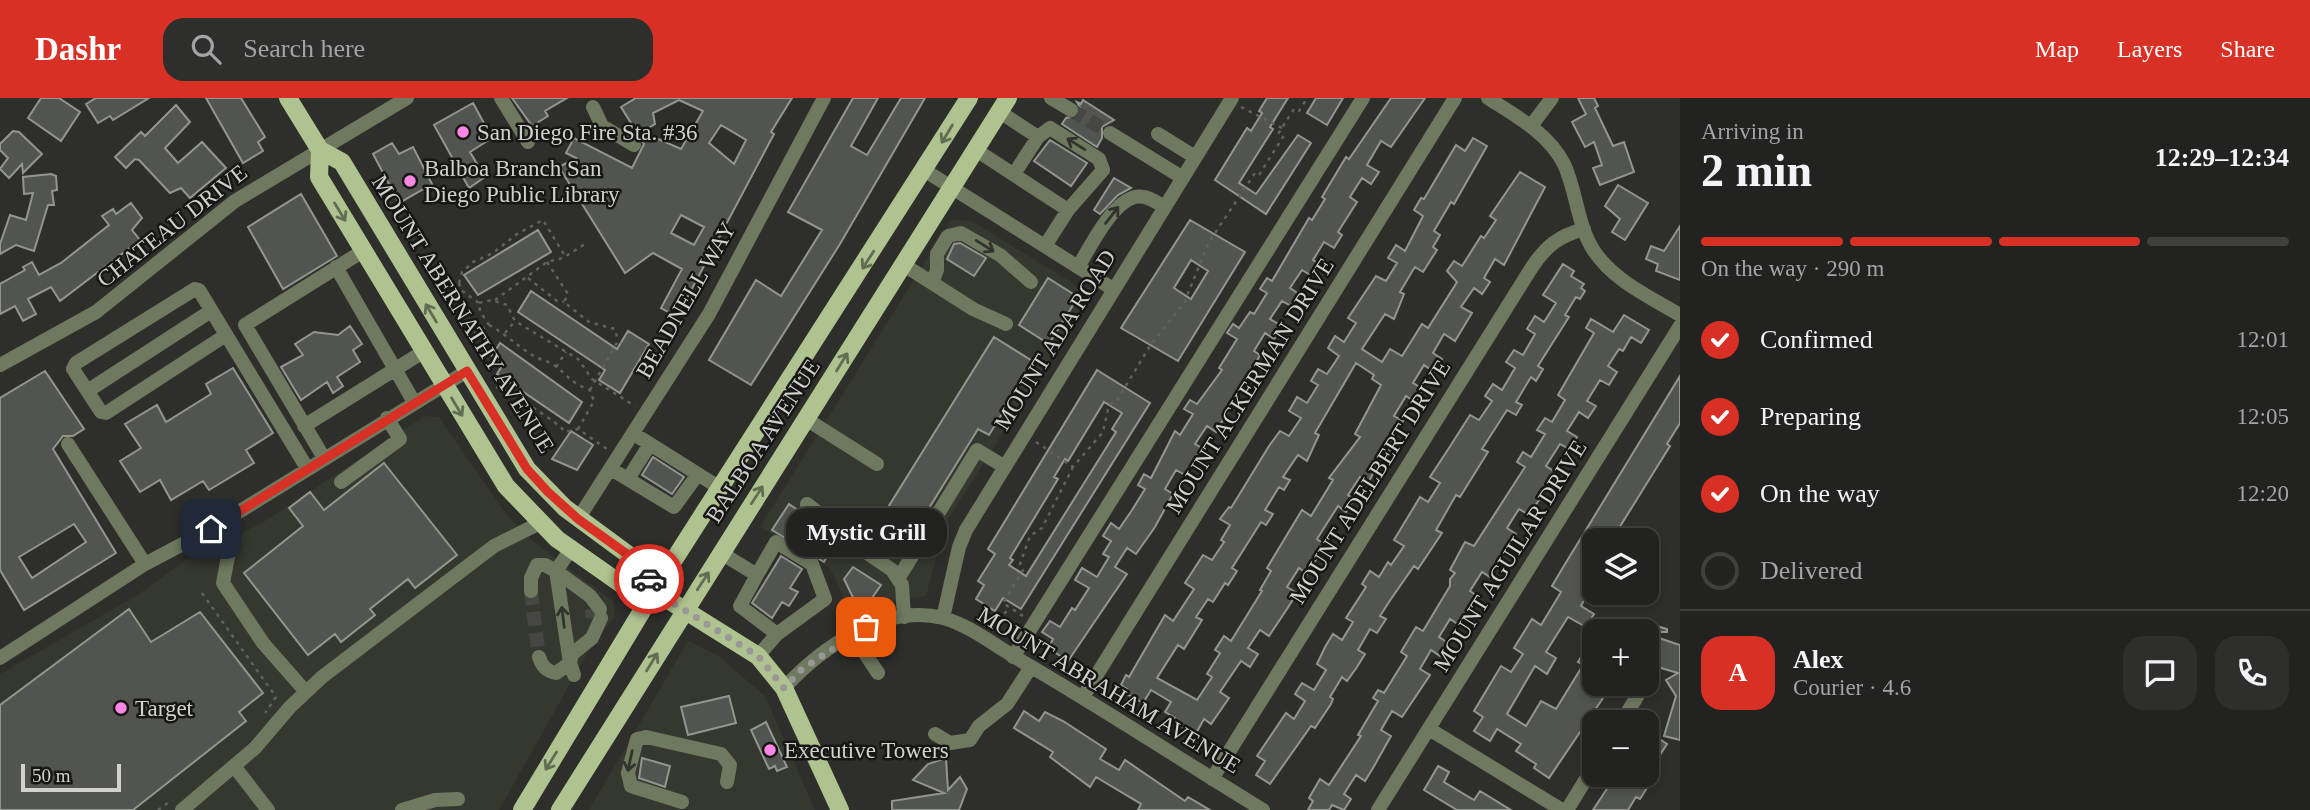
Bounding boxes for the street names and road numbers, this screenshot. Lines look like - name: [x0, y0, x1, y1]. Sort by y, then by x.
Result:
- street label: CHATEAU DRIVE: [92, 160, 252, 292]
- street label: MOUNT ABERNATHY AVENUE: [367, 170, 559, 458]
- street label: BEADNELL WAY: [631, 217, 741, 383]
- street label: MOUNT ADA ROAD: [989, 245, 1121, 435]
- street label: MOUNT ACKERMAN DRIVE: [1161, 254, 1339, 518]
- street label: BALBOA AVENUE: [701, 355, 825, 527]
- street label: MOUNT ADELBERT DRIVE: [1284, 355, 1456, 609]
- street label: MOUNT AGUILAR DRIVE: [1428, 436, 1592, 676]
- street label: MOUNT ABRAHAM AVENUE: [973, 602, 1245, 778]

